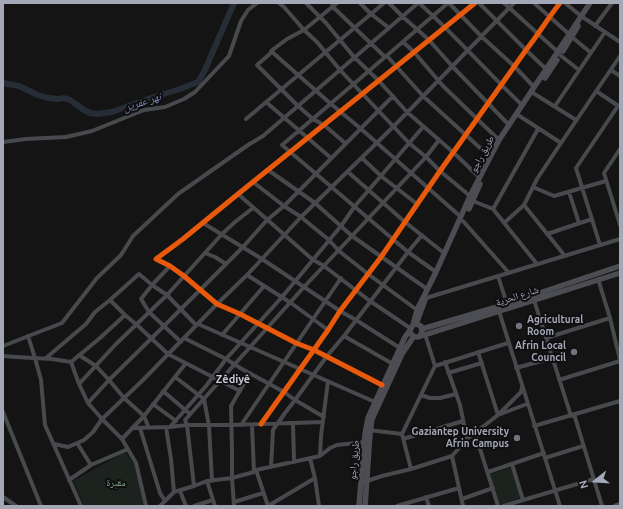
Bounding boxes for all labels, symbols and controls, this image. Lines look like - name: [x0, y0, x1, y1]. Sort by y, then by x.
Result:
- water label: نهر عفرين: [122, 90, 162, 114]
- street label: طريق راجو: [467, 133, 497, 175]
- street label: شارع الحرية: [494, 283, 540, 309]
- place label: Agricultural Room: [527, 314, 583, 338]
- marker: Agricultural Room: [514, 321, 524, 331]
- place label: Afrin Local Council: [515, 340, 566, 364]
- marker: Afrin Local Council: [569, 347, 579, 357]
- district label: Zêdiyê: [216, 372, 250, 386]
- place label: Gaziantep University Afrin Campus: [412, 426, 509, 450]
- marker: Gaziantep University Afrin Campus: [512, 433, 522, 443]
- street label: طريق راجو: [346, 440, 362, 480]
- north arrow: [575, 461, 615, 501]
- park label: مقبرة: [106, 477, 126, 489]
- text: N: [577, 479, 590, 490]

